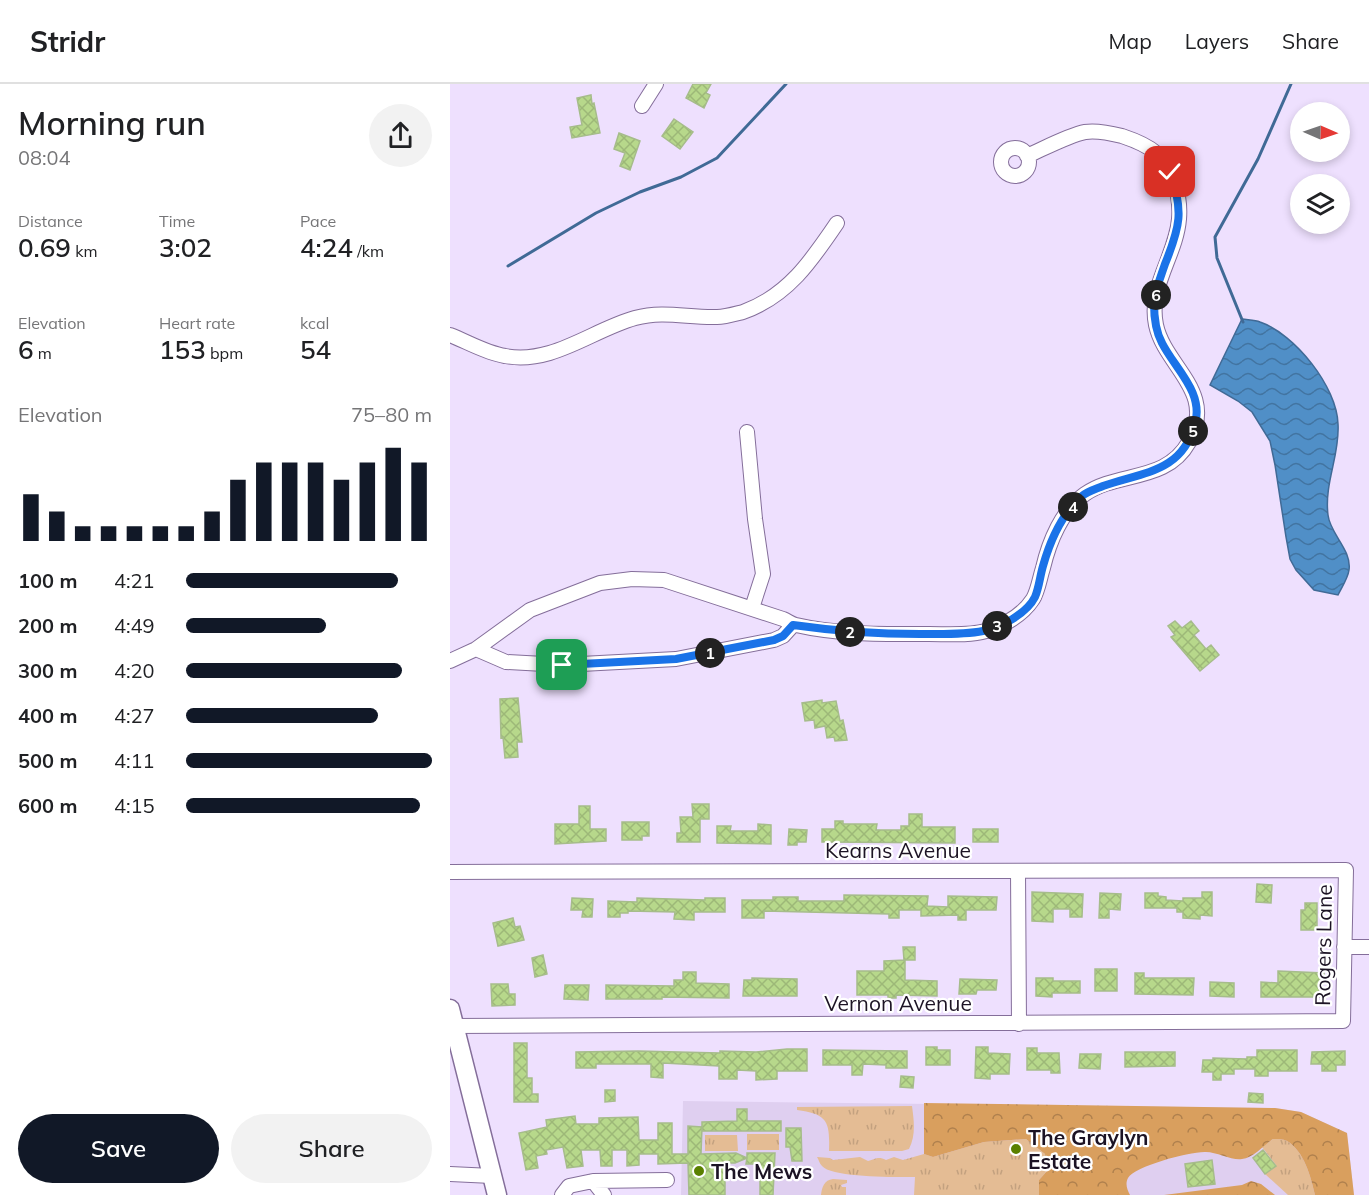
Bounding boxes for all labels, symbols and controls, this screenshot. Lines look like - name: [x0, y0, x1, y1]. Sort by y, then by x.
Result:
- text: Stridr: [30, 24, 105, 59]
- text: Map: [1109, 28, 1152, 54]
- text: Layers: [1185, 28, 1249, 54]
- text: Share: [1282, 28, 1339, 54]
- text: Morning run: [18, 102, 206, 143]
- north arrow: [1290, 102, 1350, 162]
- map controls: [1290, 102, 1350, 234]
- button: share: [369, 104, 432, 167]
- text: 08:04: [18, 145, 71, 170]
- pin: [1144, 146, 1195, 197]
- icon: check: [1153, 155, 1186, 188]
- button: layers: [1290, 174, 1350, 234]
- text: Distance: [18, 211, 83, 231]
- text: Time: [159, 211, 195, 231]
- text: Pace: [300, 211, 336, 231]
- text: 0.69: [18, 231, 71, 264]
- text: 3:02: [159, 231, 212, 264]
- text: 4:24: [300, 231, 353, 264]
- text: km: [71, 241, 97, 261]
- text: /km: [353, 241, 384, 261]
- pin: 6: [1141, 280, 1171, 310]
- text: 6: [1151, 285, 1161, 305]
- text: Elevation: [18, 313, 86, 333]
- text: Heart rate: [159, 313, 235, 333]
- text: kcal: [300, 313, 329, 333]
- text: 6: [18, 333, 34, 366]
- text: 153: [159, 333, 206, 366]
- text: 54: [300, 333, 331, 366]
- text: m: [34, 343, 52, 363]
- text: bpm: [206, 343, 243, 363]
- text: Elevation: [18, 402, 103, 427]
- text: 75–80 m: [351, 402, 432, 427]
- pin: 5: [1178, 416, 1208, 446]
- text: 5: [1188, 421, 1198, 441]
- pin: 4: [1058, 492, 1088, 522]
- text: 4: [1068, 497, 1078, 517]
- text: 100 m: [18, 568, 77, 593]
- text: 4:21: [114, 568, 155, 593]
- pin: 3: [982, 611, 1012, 641]
- text: 200 m: [18, 613, 77, 638]
- text: 4:49: [114, 613, 155, 638]
- text: 3: [992, 616, 1002, 636]
- pin: 2: [835, 617, 865, 647]
- text: 2: [845, 622, 855, 642]
- pin: 1: [695, 638, 725, 668]
- pin: [536, 639, 587, 690]
- text: 1: [705, 643, 715, 663]
- icon: arrive: [545, 648, 578, 681]
- text: 300 m: [18, 658, 77, 683]
- text: 4:20: [114, 658, 155, 683]
- text: 400 m: [18, 703, 77, 728]
- text: 4:27: [114, 703, 155, 728]
- text: 500 m: [18, 748, 77, 773]
- text: 4:11: [114, 748, 155, 773]
- text: 600 m: [18, 793, 77, 818]
- text: 4:15: [114, 793, 155, 818]
- street label: Kearns Avenue: [825, 837, 971, 863]
- street label: Rogers Lane: [1309, 884, 1337, 1006]
- street label: Vernon Avenue: [824, 990, 972, 1016]
- button: Save: [18, 1114, 219, 1183]
- button: Share: [231, 1114, 432, 1183]
- place label: The Graylyn Estate: [1028, 1124, 1148, 1174]
- marker: The Graylyn Estate: [1009, 1142, 1023, 1156]
- place label: The Mews: [711, 1158, 812, 1184]
- marker: The Mews: [692, 1164, 706, 1178]

